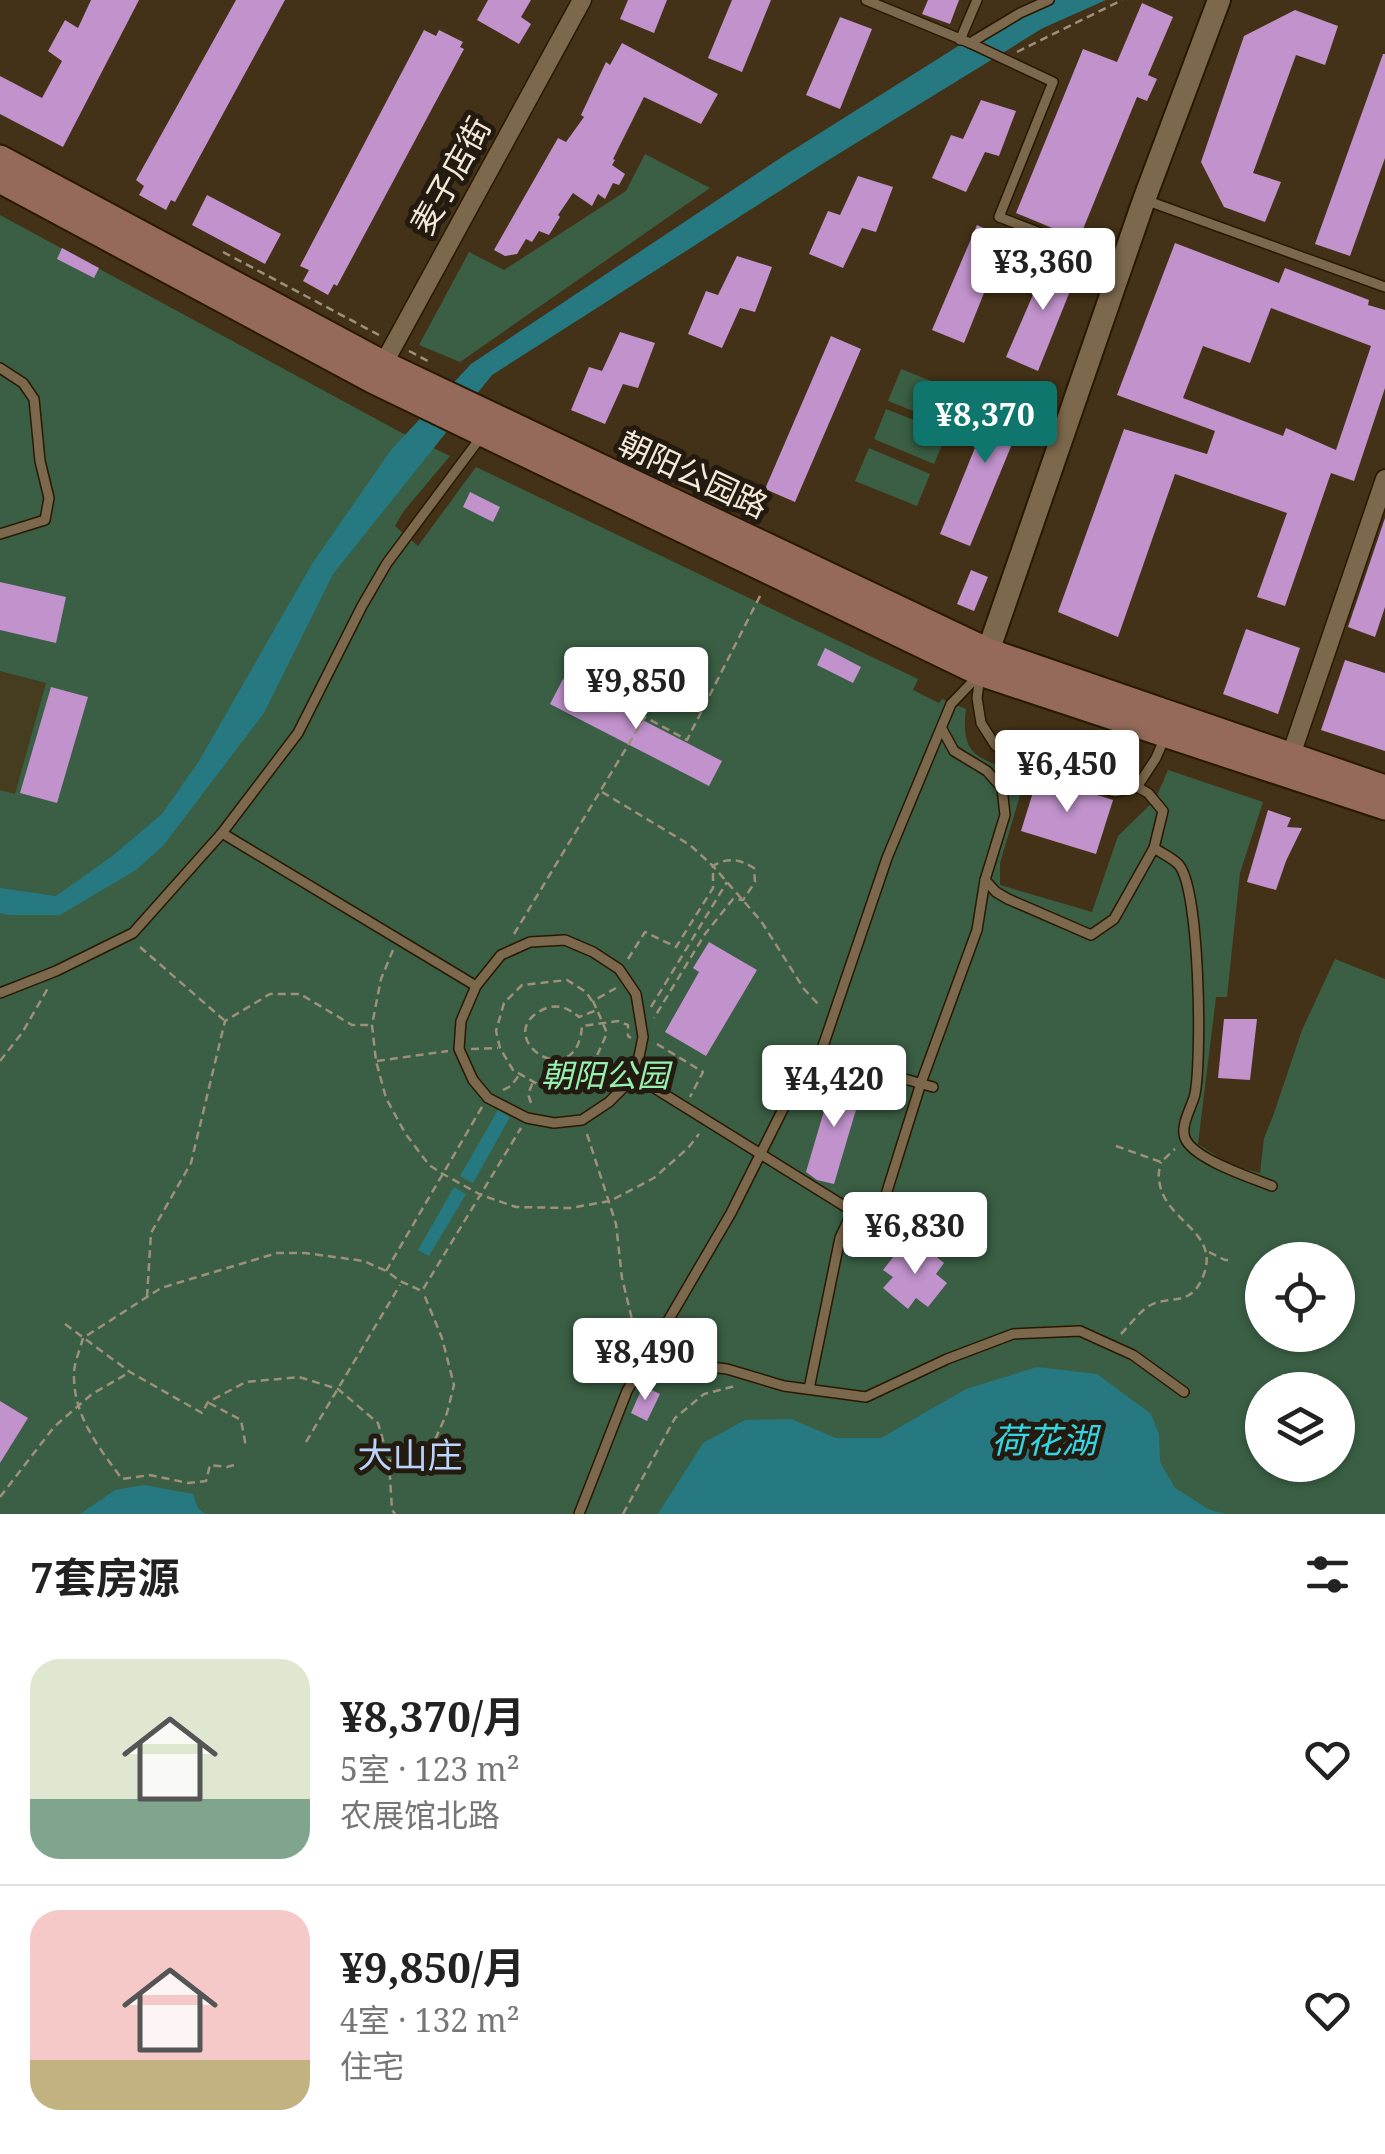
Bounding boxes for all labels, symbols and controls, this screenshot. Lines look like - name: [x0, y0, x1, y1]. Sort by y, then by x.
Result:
- street label: 麦子店街: [400, 109, 500, 242]
- pin: ¥3,360: [962, 228, 1124, 313]
- text: ¥3,360: [993, 239, 1093, 282]
- pin: ¥8,370: [904, 381, 1066, 466]
- text: ¥8,370: [935, 392, 1035, 435]
- street label: 朝阳公园路: [612, 420, 775, 527]
- pin: ¥9,850: [555, 647, 717, 732]
- text: ¥9,850: [586, 658, 686, 701]
- pin: ¥6,450: [986, 730, 1148, 815]
- text: ¥6,450: [1017, 741, 1117, 784]
- pin: ¥4,420: [753, 1045, 915, 1130]
- park label: 朝阳公园: [541, 1053, 673, 1096]
- text: ¥4,420: [784, 1056, 884, 1099]
- pin: ¥6,830: [834, 1192, 996, 1277]
- text: ¥6,830: [865, 1203, 965, 1246]
- map controls: [1245, 1242, 1355, 1482]
- button: locate: [1245, 1242, 1355, 1352]
- pin: ¥8,490: [564, 1318, 726, 1403]
- text: ¥8,490: [595, 1329, 695, 1372]
- button: layers: [1245, 1372, 1355, 1482]
- water label: 荷花湖: [991, 1416, 1101, 1463]
- district label: 大山庄: [357, 1431, 463, 1478]
- icon: filters: [1300, 1547, 1355, 1602]
- text: 7套房源: [30, 1548, 180, 1605]
- text: ¥8,370/月: [340, 1687, 525, 1744]
- icon: home: [110, 1699, 230, 1819]
- icon: heart: [1300, 1732, 1355, 1787]
- text: 5室 · 123 m²: [340, 1747, 520, 1790]
- text: 农展馆北路: [340, 1793, 500, 1836]
- text: ¥9,850/月: [340, 1938, 525, 1995]
- icon: home: [110, 1950, 230, 2070]
- icon: heart: [1300, 1983, 1355, 2038]
- text: 4室 · 132 m²: [340, 1998, 520, 2041]
- text: 住宅: [340, 2044, 404, 2087]

